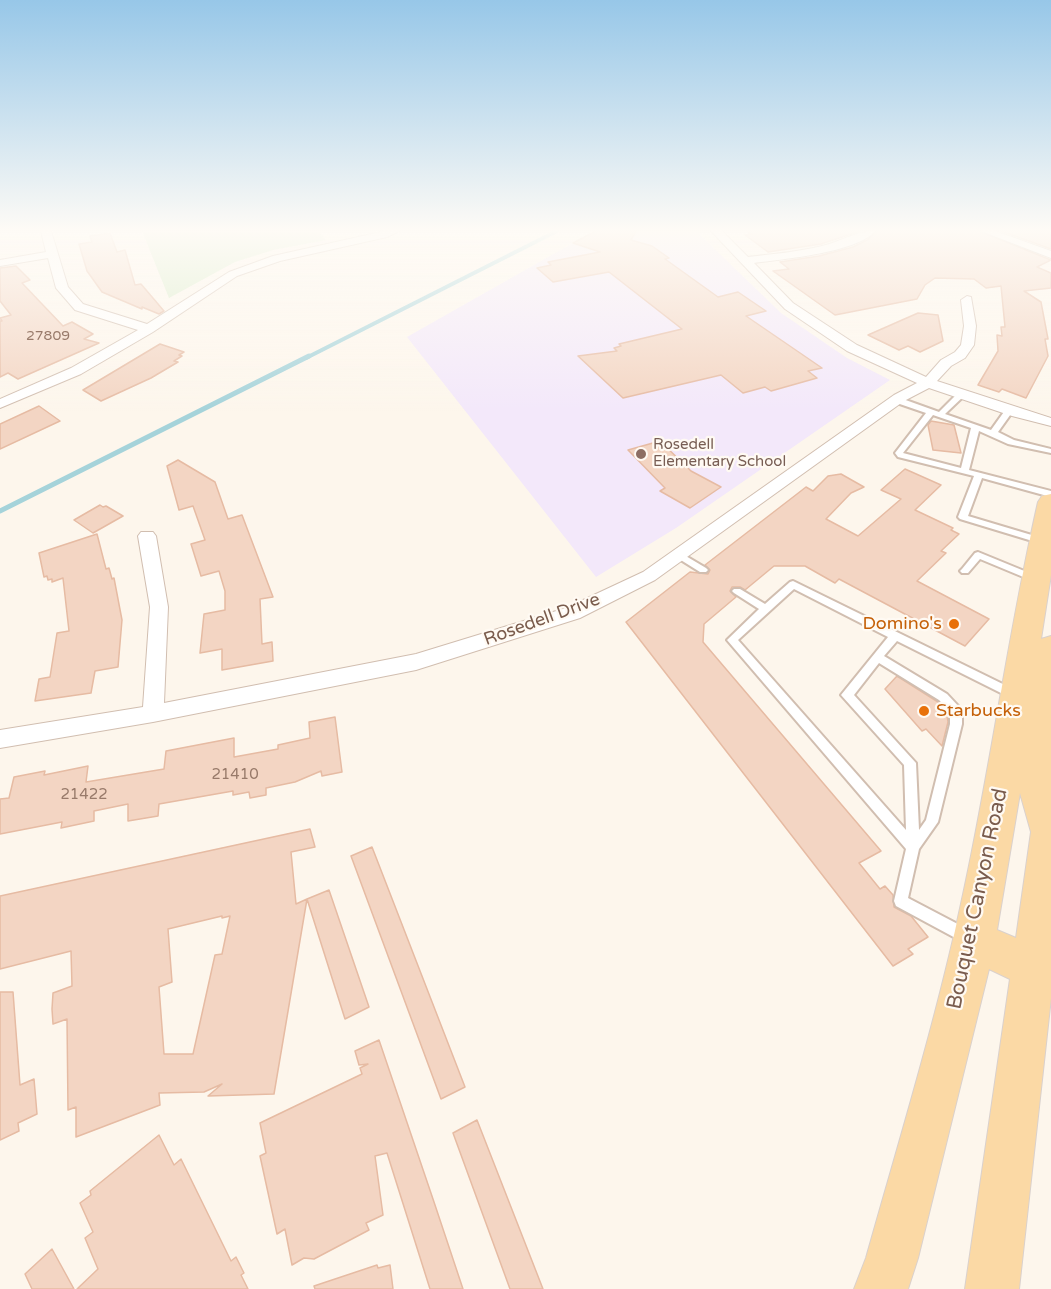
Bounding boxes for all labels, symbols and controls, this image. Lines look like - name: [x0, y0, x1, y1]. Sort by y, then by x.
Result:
- house number: 27809: [26, 328, 70, 344]
- place label: Rosedell Elementary School: [653, 436, 786, 471]
- marker: Rosedell Elementary School: [634, 447, 648, 461]
- street label: Rosedell Drive: [481, 589, 603, 651]
- place label: Domino's: [863, 613, 942, 635]
- marker: Domino's: [947, 617, 961, 631]
- place label: Starbucks: [936, 700, 1021, 722]
- marker: Starbucks: [917, 704, 931, 718]
- house number: 21410: [211, 766, 259, 784]
- house number: 21422: [60, 786, 108, 804]
- street label: Bouquet Canyon Road: [942, 786, 1014, 1012]

